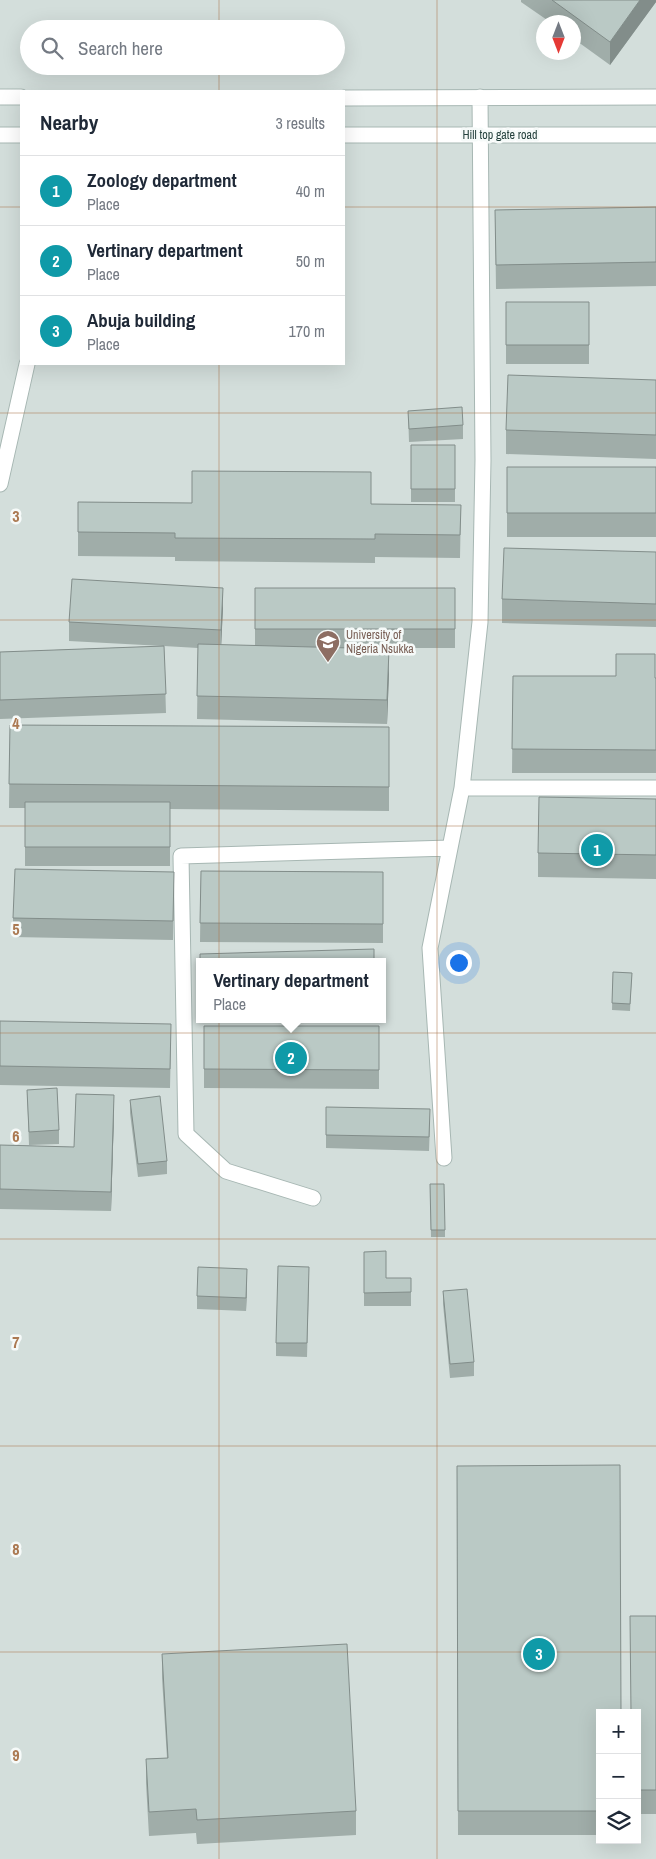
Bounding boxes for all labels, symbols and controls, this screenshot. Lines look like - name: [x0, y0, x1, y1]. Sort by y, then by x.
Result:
- north arrow: [536, 15, 581, 60]
- search box: [20, 20, 345, 75]
- icon: search: [38, 34, 66, 62]
- text: Search here: [78, 35, 163, 61]
- text: Nearby: [40, 108, 98, 137]
- text: 3 results: [275, 112, 325, 134]
- street label: Hill top gate road: [463, 127, 537, 143]
- text: Zoology department: [87, 167, 237, 193]
- text: 1: [52, 180, 60, 202]
- text: 40 m: [296, 180, 325, 202]
- text: Place: [87, 193, 120, 215]
- text: Vertinary department: [87, 237, 243, 263]
- text: 2: [52, 250, 60, 272]
- text: 50 m: [296, 250, 325, 272]
- text: Place: [87, 263, 120, 285]
- text: Abuja building: [87, 307, 195, 333]
- text: 3: [52, 320, 60, 342]
- text: 170 m: [289, 320, 325, 342]
- text: Place: [87, 333, 120, 355]
- text: 3: [12, 505, 20, 527]
- place label: University of Nigeria Nsukka: [346, 627, 414, 657]
- school or university icon: University of Nigeria Nsukka: [315, 629, 341, 663]
- text: 4: [12, 712, 20, 734]
- pin: 1: [581, 831, 613, 869]
- text: 5: [12, 918, 20, 940]
- your location: [446, 950, 472, 976]
- popup: [196, 958, 386, 1023]
- text: Vertinary department: [213, 967, 369, 993]
- text: Place: [213, 993, 246, 1015]
- pin: 2: [275, 1039, 307, 1077]
- text: 6: [12, 1125, 20, 1147]
- text: 7: [12, 1331, 20, 1353]
- text: 8: [12, 1538, 20, 1560]
- pin: 3: [523, 1635, 555, 1673]
- map controls: [596, 1709, 641, 1844]
- button: +: [596, 1709, 641, 1754]
- text: 9: [12, 1744, 20, 1766]
- button: −: [596, 1754, 641, 1799]
- button: layers: [596, 1799, 641, 1844]

